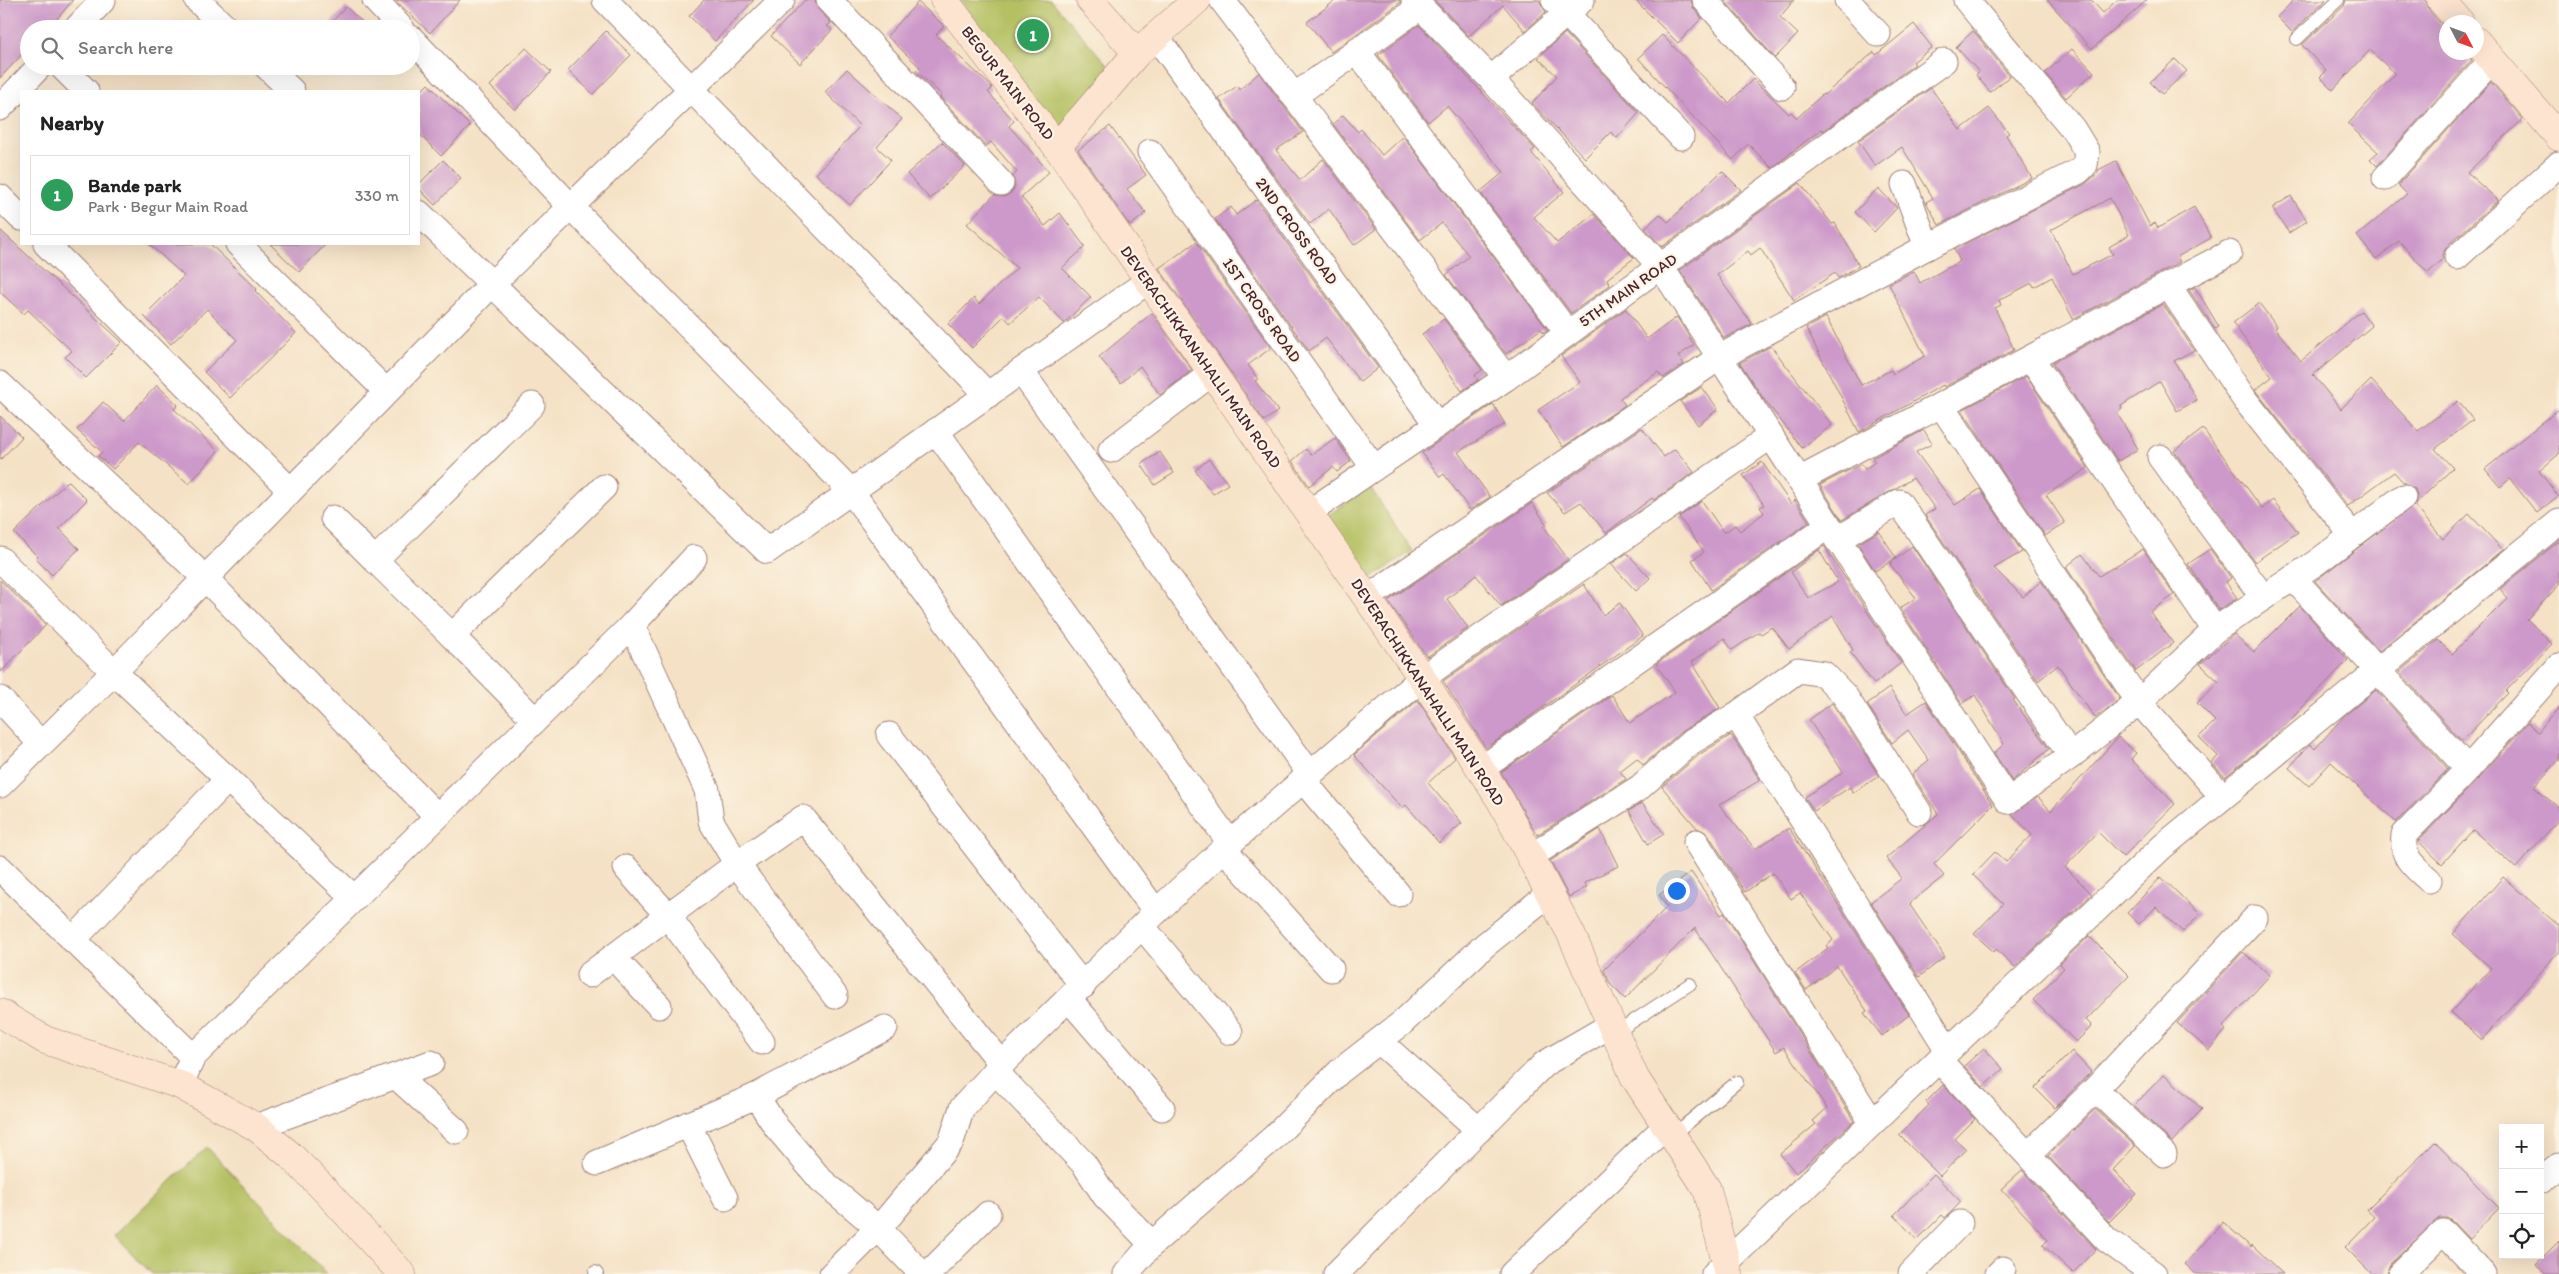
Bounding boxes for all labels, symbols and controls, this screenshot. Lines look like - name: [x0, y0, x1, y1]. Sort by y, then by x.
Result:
- north arrow: [2439, 15, 2484, 60]
- pin: 1: [1017, 16, 1049, 54]
- search box: [20, 20, 420, 75]
- street label: BEGUR MAIN ROAD: [958, 22, 1059, 144]
- icon: search: [38, 34, 66, 62]
- text: Search here: [78, 36, 173, 59]
- text: Nearby: [40, 110, 104, 135]
- text: Bande park: [88, 174, 182, 197]
- street label: 2ND CROSS ROAD: [1252, 174, 1342, 288]
- text: 1: [53, 186, 61, 205]
- text: 330 m: [355, 186, 399, 205]
- text: Park · Begur Main Road: [88, 197, 248, 216]
- street label: DEVERACHIKKANAHALLI MAIN ROAD: [1116, 242, 1286, 472]
- street label: 5TH MAIN ROAD: [1575, 249, 1681, 331]
- street label: 1ST CROSS ROAD: [1219, 254, 1305, 366]
- street label: DEVERACHIKKANAHALLI MAIN ROAD: [1347, 575, 1509, 809]
- your location: [1664, 878, 1690, 904]
- map controls: [2499, 1124, 2544, 1259]
- button: +: [2499, 1124, 2544, 1169]
- button: −: [2499, 1169, 2544, 1214]
- button: locate: [2499, 1214, 2544, 1259]

